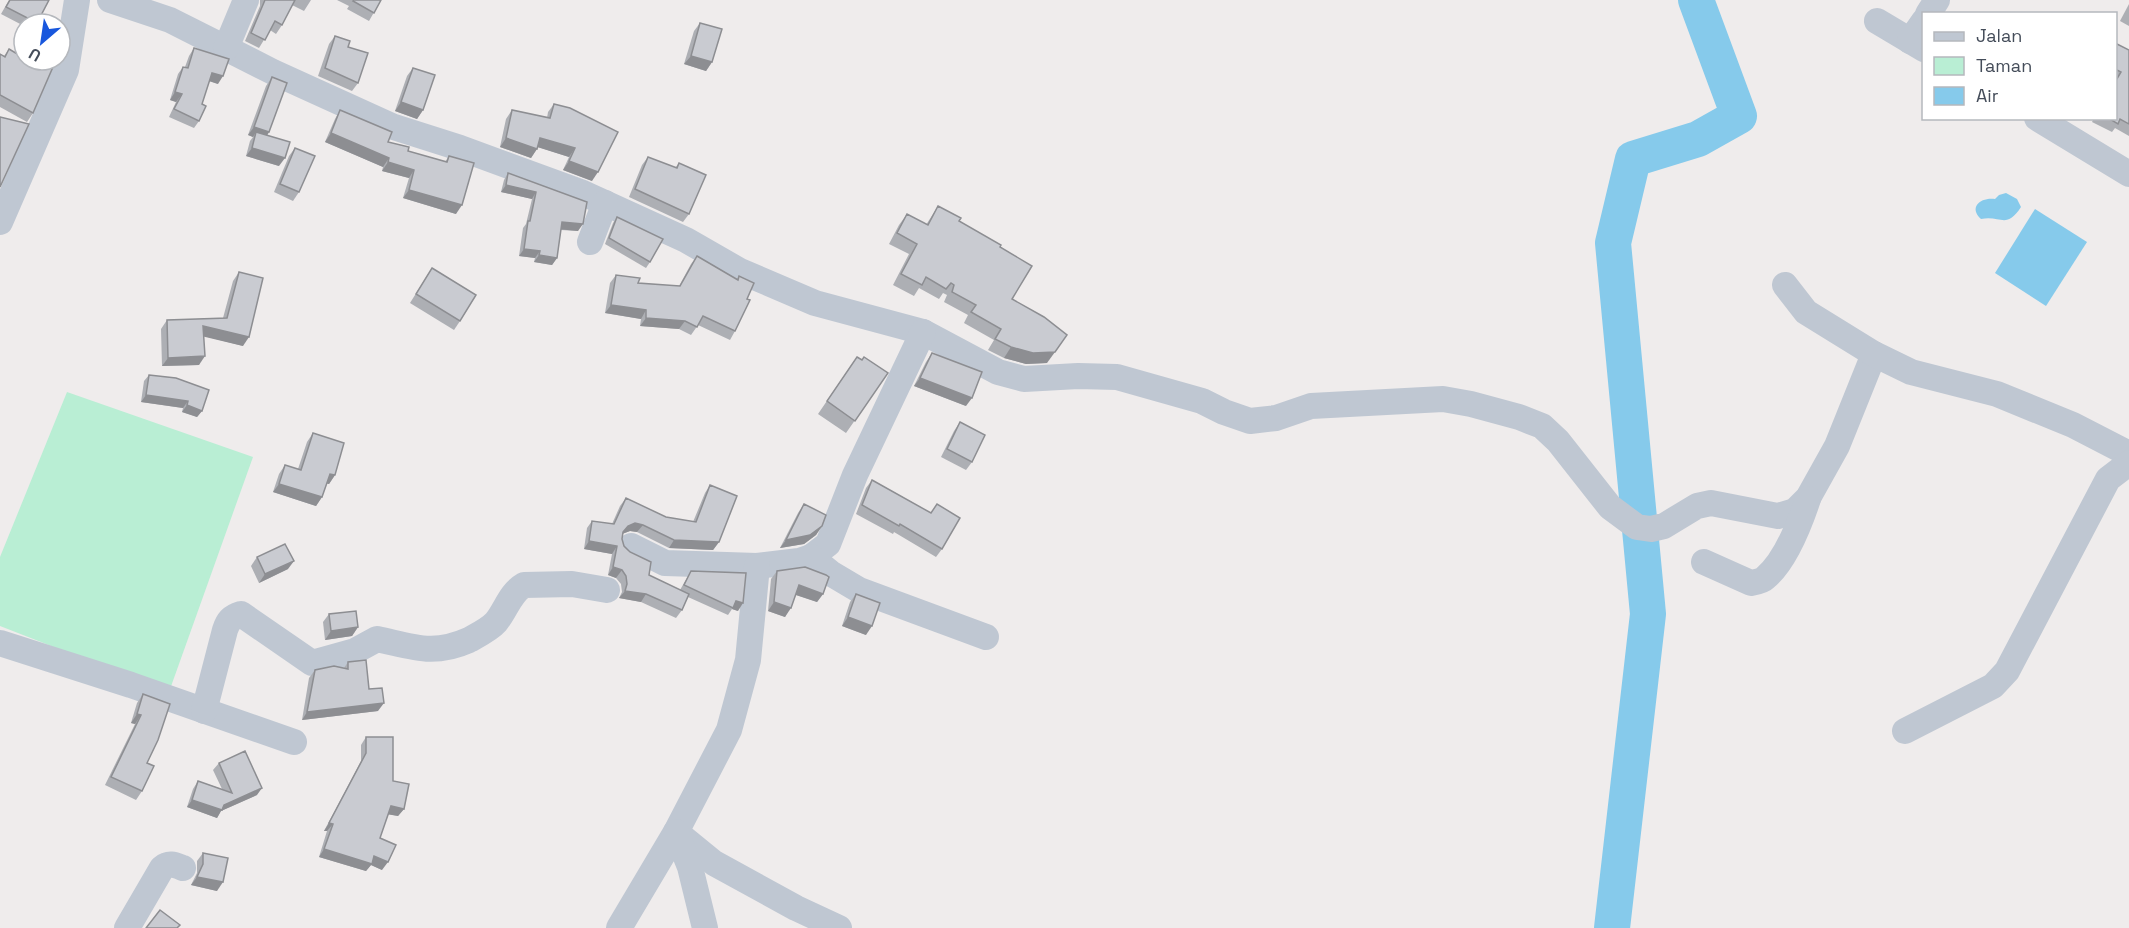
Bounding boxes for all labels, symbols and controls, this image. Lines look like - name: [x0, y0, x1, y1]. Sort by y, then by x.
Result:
- north arrow: [12, 12, 72, 72]
- legend: [1922, 12, 2117, 120]
- text: Jalan: [1976, 24, 2022, 47]
- text: U: [25, 43, 45, 66]
- text: Taman: [1976, 54, 2032, 77]
- text: Air: [1976, 84, 1999, 107]

